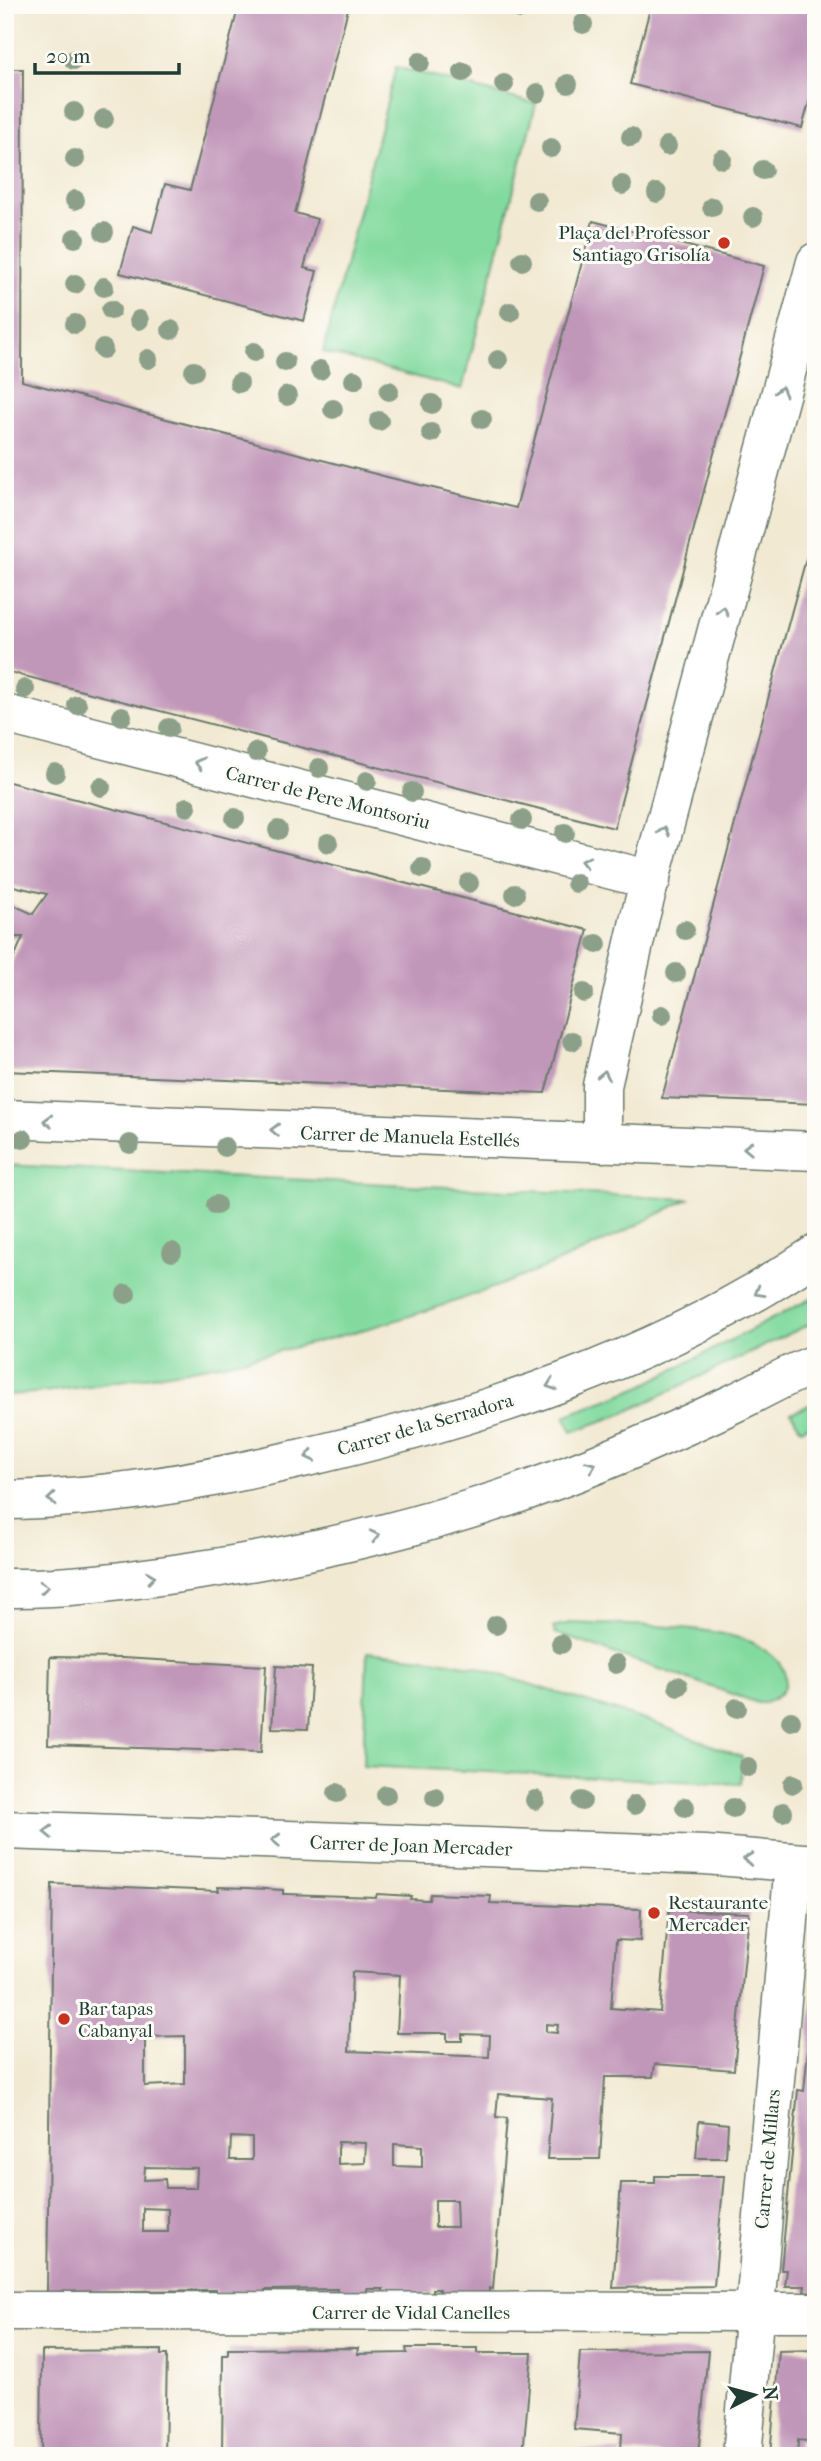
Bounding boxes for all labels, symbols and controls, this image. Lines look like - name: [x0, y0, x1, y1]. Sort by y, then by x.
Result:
- scale bar: [35, 32, 178, 76]
- text: 20 m: [46, 44, 91, 68]
- place label: Plaça del Professor Santiago Grisolía: [558, 222, 711, 266]
- marker: Plaça del Professor Santiago Grisolía: [716, 235, 732, 251]
- one-way arrow: [773, 385, 788, 397]
- one-way arrow: [715, 605, 729, 617]
- one-way arrow: [193, 757, 205, 772]
- street label: Carrer de Pere Montsoriu: [223, 762, 433, 834]
- one-way arrow: [656, 825, 670, 837]
- one-way arrow: [579, 856, 591, 870]
- one-way arrow: [596, 1069, 611, 1081]
- one-way arrow: [42, 1113, 53, 1128]
- street label: Carrer de Manuela Estellés: [300, 1122, 520, 1152]
- one-way arrow: [270, 1123, 281, 1138]
- one-way arrow: [742, 1141, 753, 1156]
- one-way arrow: [753, 1284, 766, 1297]
- one-way arrow: [546, 1377, 558, 1391]
- street label: Carrer de la Serradora: [335, 1389, 516, 1461]
- one-way arrow: [304, 1448, 316, 1462]
- one-way arrow: [584, 1461, 596, 1475]
- one-way arrow: [47, 1491, 58, 1506]
- one-way arrow: [369, 1529, 381, 1544]
- one-way arrow: [145, 1570, 157, 1585]
- one-way arrow: [39, 1580, 50, 1595]
- one-way arrow: [43, 1824, 54, 1839]
- street label: Carrer de Joan Mercader: [309, 1831, 514, 1861]
- one-way arrow: [270, 1832, 281, 1847]
- one-way arrow: [742, 1852, 753, 1867]
- place label: Restaurante Mercader: [668, 1892, 768, 1936]
- marker: Restaurante Mercader: [646, 1905, 662, 1921]
- place label: Bar tapas Cabanyal: [78, 1998, 153, 2042]
- marker: Bar tapas Cabanyal: [56, 2011, 72, 2027]
- street label: Carrer de Millars: [751, 2088, 785, 2230]
- street label: Carrer de Vidal Canelles: [312, 2302, 510, 2324]
- north arrow: [720, 2360, 790, 2430]
- text: N: [758, 2385, 782, 2402]

